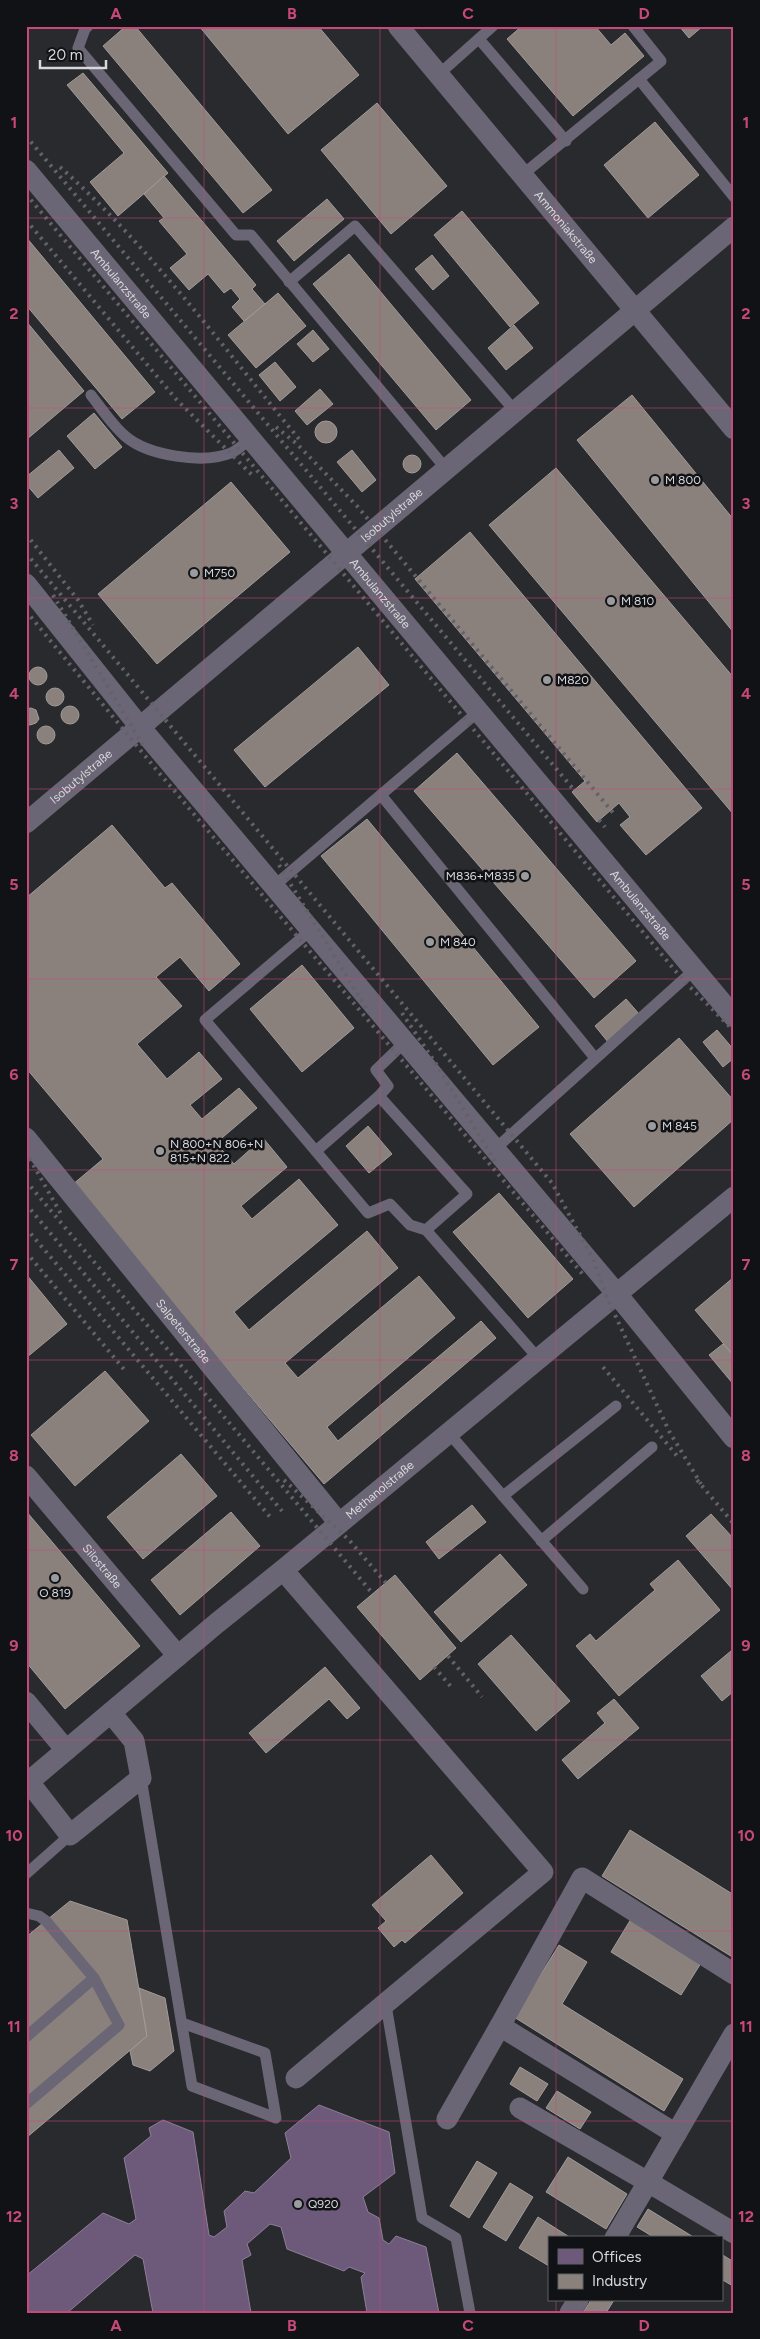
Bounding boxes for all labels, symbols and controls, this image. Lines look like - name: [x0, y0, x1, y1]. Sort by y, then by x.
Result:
- text: A: [110, 4, 122, 23]
- text: B: [287, 4, 297, 23]
- text: C: [462, 4, 474, 23]
- text: D: [638, 4, 650, 23]
- scale bar: [40, 38, 106, 70]
- text: 20 m: [48, 46, 82, 64]
- text: 1: [11, 113, 17, 132]
- text: 1: [743, 113, 749, 132]
- street label: Ammoniakstraße: [531, 188, 600, 267]
- street label: Ambulanzstraße: [88, 246, 155, 322]
- text: 2: [9, 304, 19, 323]
- text: 2: [741, 304, 751, 323]
- place label: M 800: [665, 473, 701, 487]
- marker: M 800: [649, 474, 661, 486]
- street label: Isobutylstraße: [358, 485, 426, 545]
- text: 3: [10, 494, 19, 513]
- text: 3: [742, 494, 751, 513]
- street label: Ambulanzstraße: [347, 556, 414, 632]
- place label: M750: [204, 566, 235, 580]
- marker: M750: [188, 567, 200, 579]
- place label: M 810: [621, 594, 654, 608]
- marker: M 810: [605, 595, 617, 607]
- place label: M820: [557, 673, 589, 687]
- marker: M820: [541, 674, 553, 686]
- text: 4: [9, 684, 19, 703]
- text: 4: [741, 684, 751, 703]
- street label: Isobutylstraße: [47, 746, 115, 807]
- street label: Ambulanzstraße: [607, 867, 674, 943]
- place label: M836+M835: [446, 869, 515, 883]
- marker: M836+M835: [519, 870, 531, 882]
- text: 5: [9, 875, 19, 894]
- text: 5: [741, 875, 751, 894]
- place label: M 840: [440, 935, 476, 949]
- marker: M 840: [424, 936, 436, 948]
- text: 6: [9, 1065, 19, 1084]
- text: 6: [741, 1065, 751, 1084]
- place label: M 845: [662, 1119, 697, 1133]
- marker: M 845: [646, 1120, 658, 1132]
- place label: N 800+N 806+N 815+N 822: [170, 1137, 263, 1165]
- marker: N 800+N 806+N 815+N 822: [154, 1145, 166, 1157]
- text: 7: [10, 1255, 19, 1274]
- text: 7: [742, 1255, 751, 1274]
- street label: Salpeterstraße: [153, 1296, 214, 1366]
- text: 8: [9, 1446, 19, 1465]
- text: 8: [741, 1446, 751, 1465]
- street label: Methanolstraße: [343, 1458, 417, 1522]
- street label: Silostraße: [80, 1541, 125, 1591]
- marker: O 819: [49, 1572, 61, 1584]
- place label: O 819: [39, 1586, 71, 1600]
- text: 9: [9, 1636, 19, 1655]
- text: 9: [741, 1636, 751, 1655]
- text: 10: [5, 1826, 23, 1845]
- text: 10: [737, 1826, 755, 1845]
- text: 11: [7, 2017, 21, 2036]
- text: 11: [739, 2017, 753, 2036]
- place label: Q920: [308, 2197, 339, 2211]
- marker: Q920: [292, 2198, 304, 2210]
- text: 12: [6, 2207, 22, 2226]
- text: 12: [738, 2207, 754, 2226]
- legend: [548, 2236, 722, 2302]
- text: Offices: [592, 2248, 642, 2266]
- text: Industry: [592, 2272, 647, 2290]
- text: A: [110, 2316, 122, 2335]
- text: B: [287, 2316, 297, 2335]
- text: C: [462, 2316, 474, 2335]
- text: D: [638, 2316, 650, 2335]

